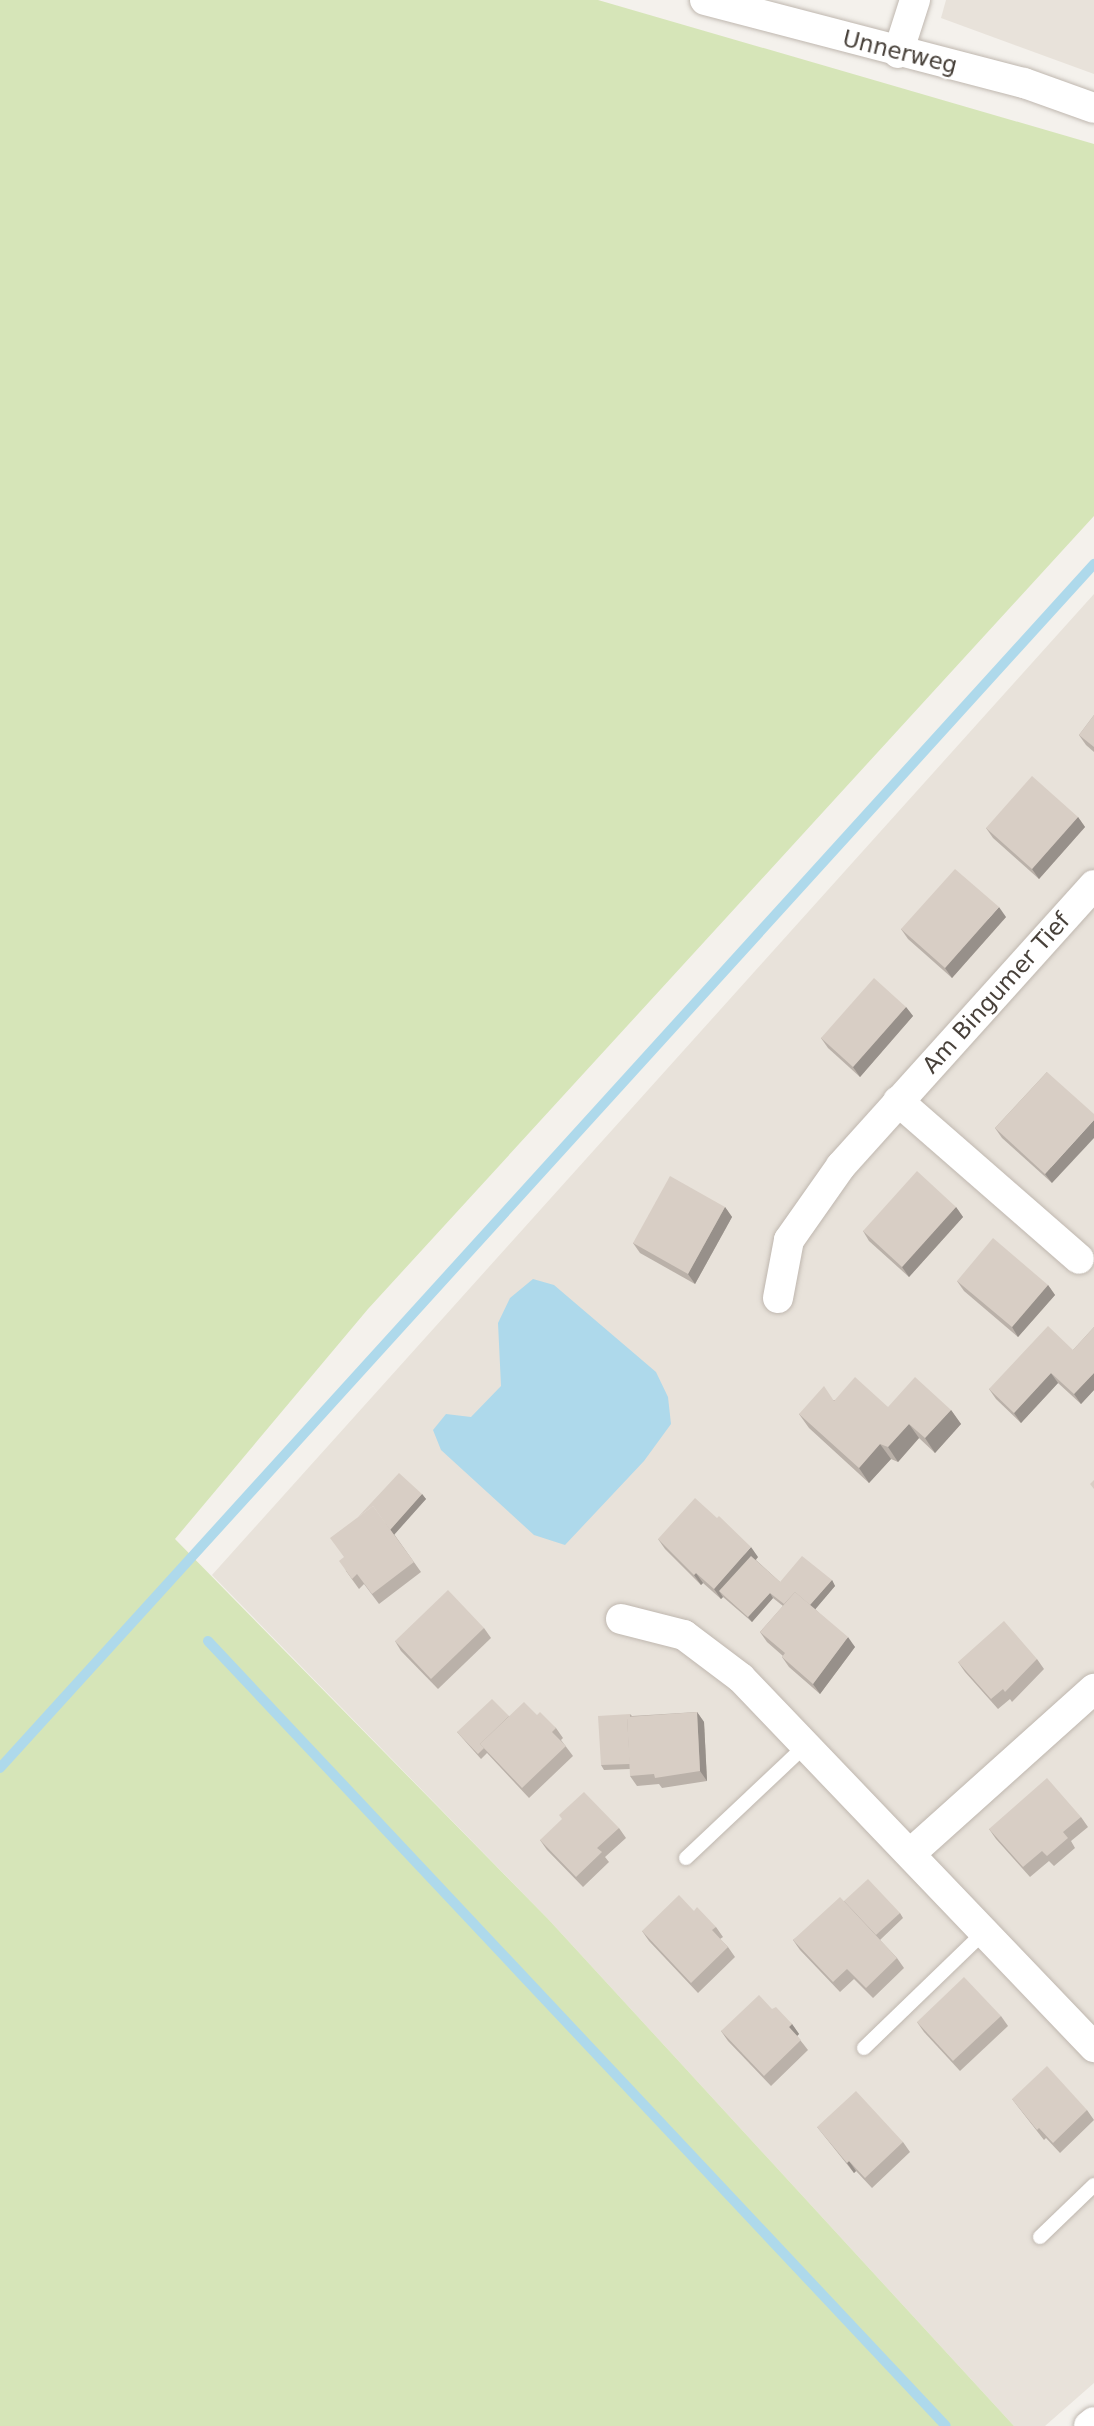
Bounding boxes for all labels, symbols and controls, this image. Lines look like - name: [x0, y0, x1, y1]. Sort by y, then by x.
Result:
- street label: Unnerweg: [840, 24, 960, 80]
- street label: Am Bingumer Tief: [917, 907, 1075, 1079]

